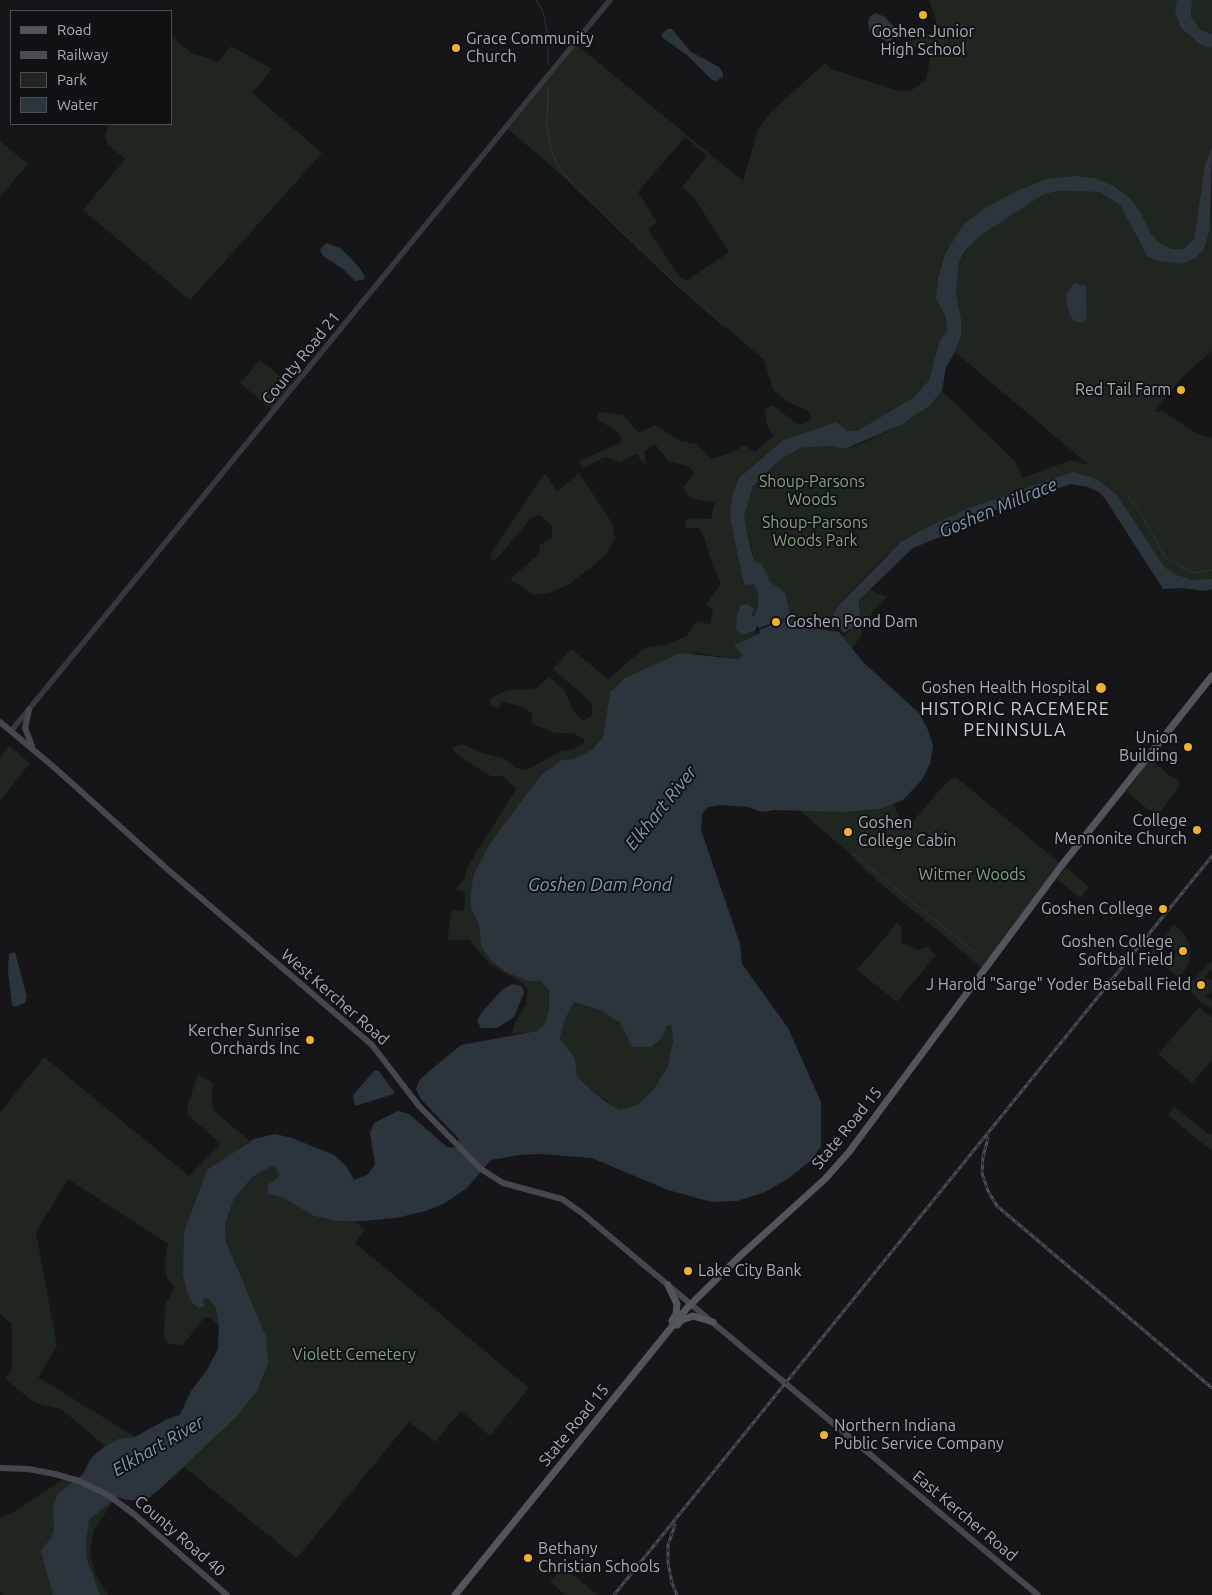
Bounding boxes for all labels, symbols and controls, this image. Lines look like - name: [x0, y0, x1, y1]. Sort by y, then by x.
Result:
- marker: Goshen Junior High School: [917, 9, 929, 21]
- legend: [10, 10, 172, 125]
- text: Road: [57, 21, 92, 38]
- place label: Goshen Junior High School: [871, 22, 975, 60]
- place label: Grace Community Church: [466, 29, 594, 67]
- marker: Grace Community Church: [450, 42, 462, 54]
- text: Railway: [57, 46, 108, 63]
- text: Park: [57, 71, 87, 88]
- text: Water: [57, 96, 98, 113]
- street label: County Road 21: [258, 308, 344, 408]
- place label: Red Tail Farm: [1075, 380, 1171, 400]
- marker: Red Tail Farm: [1175, 384, 1187, 396]
- park label: Shoup-Parsons Woods: [759, 472, 865, 510]
- water label: Goshen Millrace: [936, 473, 1060, 543]
- park label: Shoup-Parsons Woods Park: [762, 513, 868, 551]
- place label: Goshen Pond Dam: [786, 612, 918, 632]
- marker: Goshen Pond Dam: [770, 616, 782, 628]
- place label: Goshen Health Hospital: [921, 678, 1090, 698]
- marker: Goshen Health Hospital: [1094, 681, 1108, 695]
- district label: HISTORIC RACEMERE PENINSULA: [918, 698, 1112, 741]
- place label: Union Building: [1119, 728, 1178, 766]
- marker: Union Building: [1182, 741, 1194, 753]
- water label: Elkhart River: [621, 762, 701, 854]
- place label: College Mennonite Church: [1054, 811, 1187, 849]
- place label: Goshen College Cabin: [858, 813, 956, 851]
- marker: College Mennonite Church: [1191, 824, 1203, 836]
- marker: Goshen College Cabin: [842, 826, 854, 838]
- park label: Witmer Woods: [918, 865, 1026, 885]
- water label: Goshen Dam Pond: [528, 874, 672, 896]
- place label: Goshen College: [1041, 899, 1153, 919]
- marker: Goshen College: [1157, 903, 1169, 915]
- place label: Goshen College Softball Field: [1061, 932, 1173, 970]
- street label: West Kercher Road: [277, 945, 393, 1049]
- marker: Goshen College Softball Field: [1177, 945, 1189, 957]
- place label: J Harold "Sarge" Yoder Baseball Field: [926, 975, 1191, 995]
- marker: J Harold "Sarge" Yoder Baseball Field: [1195, 979, 1207, 991]
- place label: Kercher Sunrise Orchards Inc: [188, 1021, 300, 1059]
- marker: Kercher Sunrise Orchards Inc: [304, 1034, 316, 1046]
- street label: State Road 15: [808, 1083, 886, 1173]
- place label: Lake City Bank: [698, 1261, 802, 1281]
- marker: Lake City Bank: [682, 1265, 694, 1277]
- park label: Violett Cemetery: [292, 1345, 416, 1365]
- street label: State Road 15: [535, 1380, 613, 1470]
- water label: Elkhart River: [108, 1411, 208, 1481]
- place label: Northern Indiana Public Service Company: [834, 1416, 1004, 1454]
- marker: Northern Indiana Public Service Company: [818, 1429, 830, 1441]
- street label: East Kercher Road: [909, 1467, 1021, 1565]
- street label: County Road 40: [131, 1491, 229, 1581]
- place label: Bethany Christian Schools: [538, 1539, 660, 1577]
- marker: Bethany Christian Schools: [522, 1552, 534, 1564]

